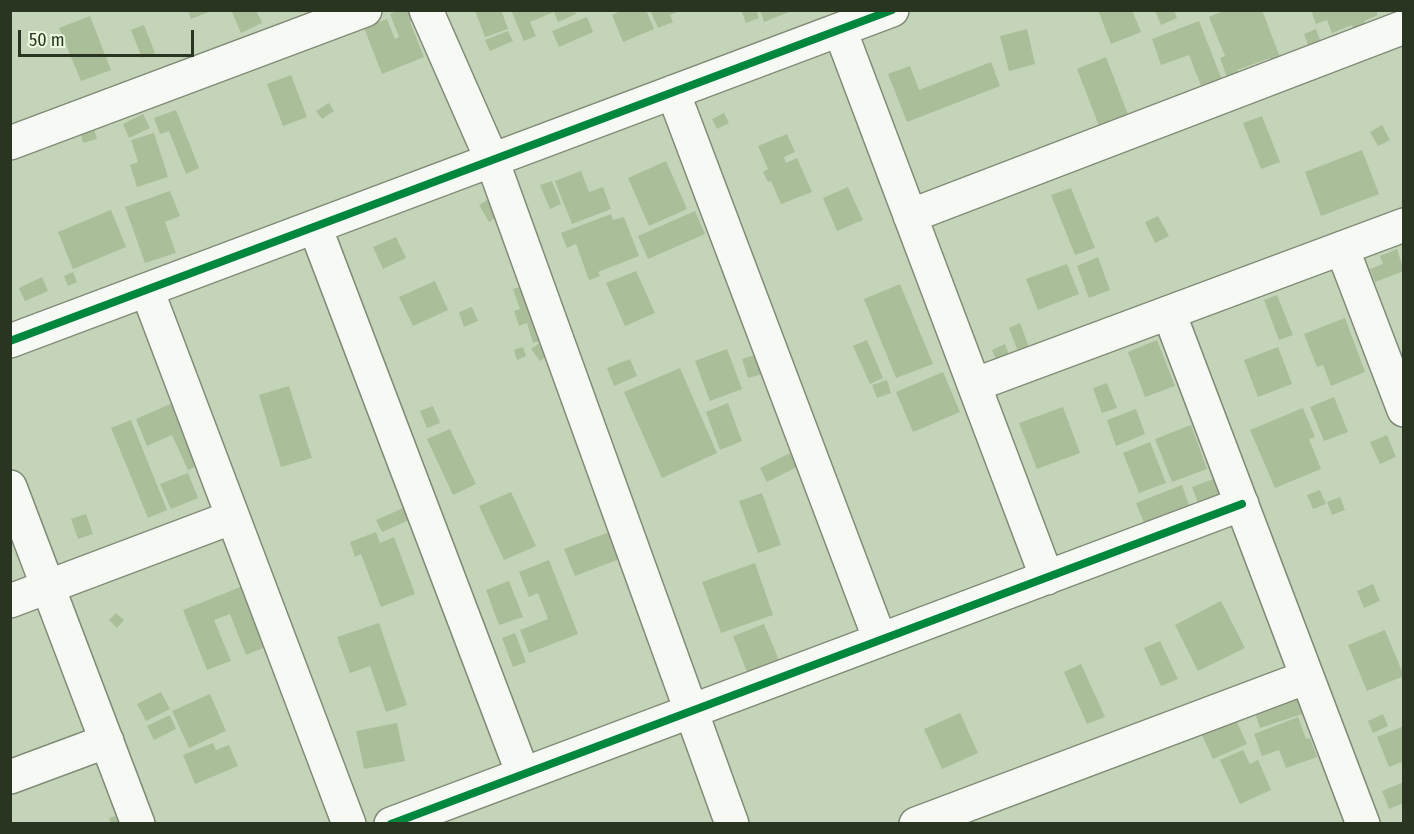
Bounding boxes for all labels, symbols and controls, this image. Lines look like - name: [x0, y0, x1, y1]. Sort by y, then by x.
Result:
- scale bar: [21, 18, 196, 56]
- text: 50 m: [29, 29, 65, 51]

